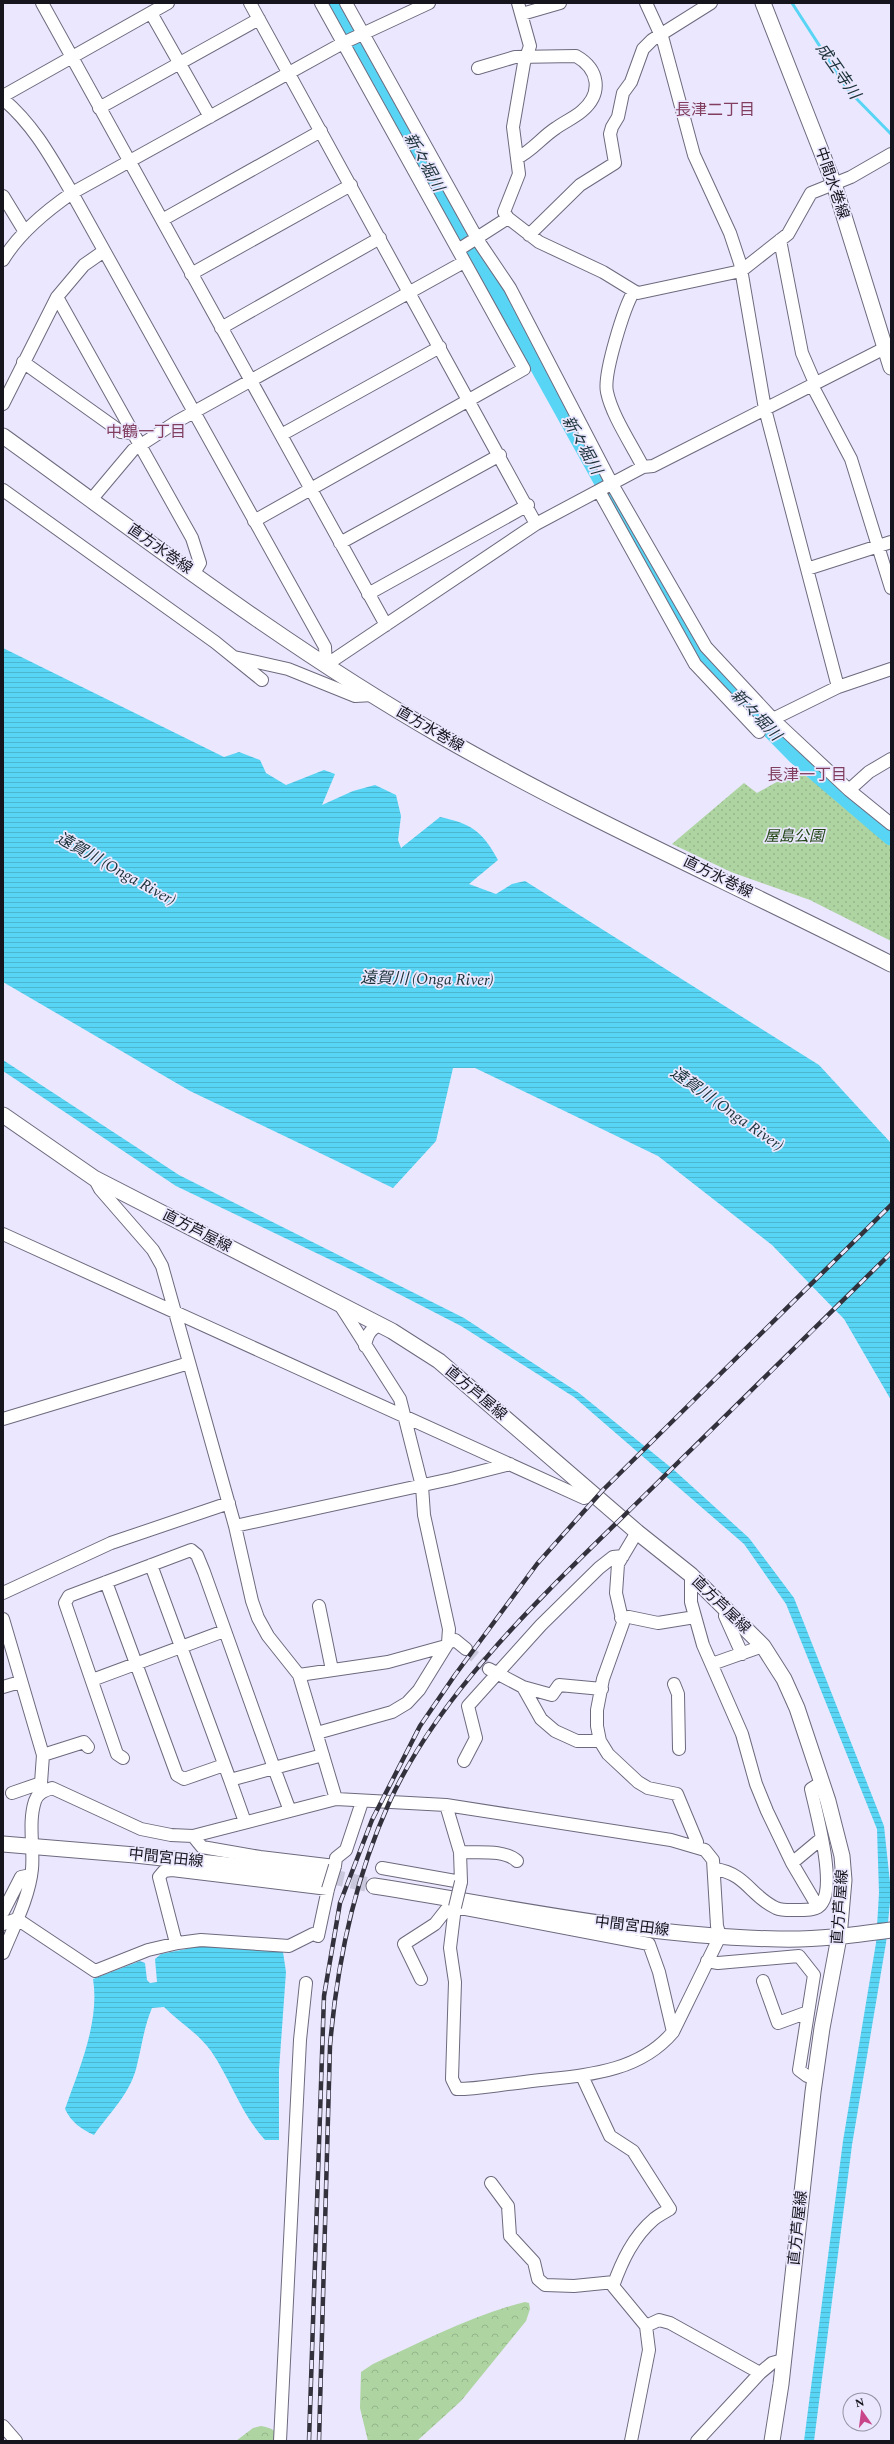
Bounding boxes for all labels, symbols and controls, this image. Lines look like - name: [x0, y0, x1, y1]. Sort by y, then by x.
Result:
- water label: 成王寺川: [810, 38, 867, 106]
- district label: 長津二丁目: [675, 98, 755, 122]
- water label: 新々堀川: [398, 128, 451, 198]
- street label: 中間水巻線: [809, 144, 855, 222]
- water label: 新々堀川: [556, 411, 609, 481]
- district label: 中鶴一丁目: [106, 420, 186, 444]
- street label: 直方水巻線: [123, 518, 197, 580]
- water label: 新々堀川: [725, 684, 788, 748]
- street label: 直方水巻線: [392, 700, 468, 758]
- district label: 長津一丁目: [767, 763, 847, 787]
- park label: 屋島公園: [764, 825, 826, 848]
- water label: 遠賀川 (Onga River): [52, 826, 180, 912]
- street label: 直方水巻線: [679, 850, 757, 904]
- water label: 遠賀川 (Onga River): [360, 966, 494, 992]
- water label: 遠賀川 (Onga River): [665, 1061, 789, 1157]
- street label: 直方芦屋線: [158, 1204, 236, 1258]
- street label: 直方芦屋線: [440, 1360, 512, 1426]
- street label: 直方芦屋線: [686, 1571, 756, 1639]
- street label: 中間宮田線: [127, 1843, 205, 1873]
- street label: 直方芦屋線: [826, 1869, 854, 1945]
- street label: 中間宮田線: [593, 1910, 671, 1942]
- street label: 直方芦屋線: [783, 2189, 813, 2267]
- north arrow: [842, 2392, 882, 2432]
- text: N: [853, 2393, 866, 2412]

